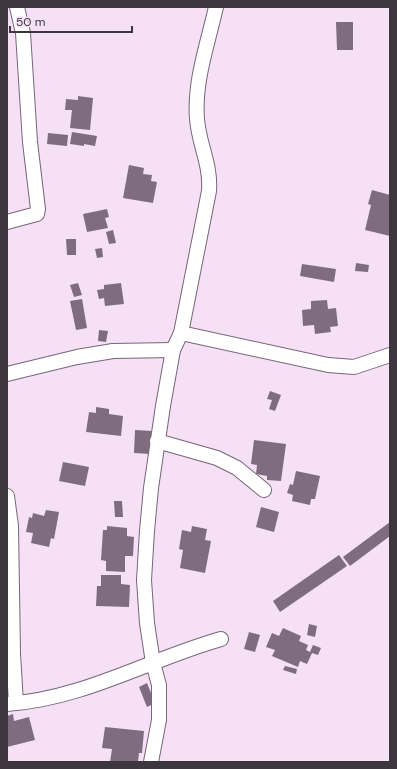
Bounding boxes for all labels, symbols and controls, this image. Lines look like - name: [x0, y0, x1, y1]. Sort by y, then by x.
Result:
- scale bar: [10, 8, 132, 34]
- text: 50 m: [16, 14, 45, 30]

